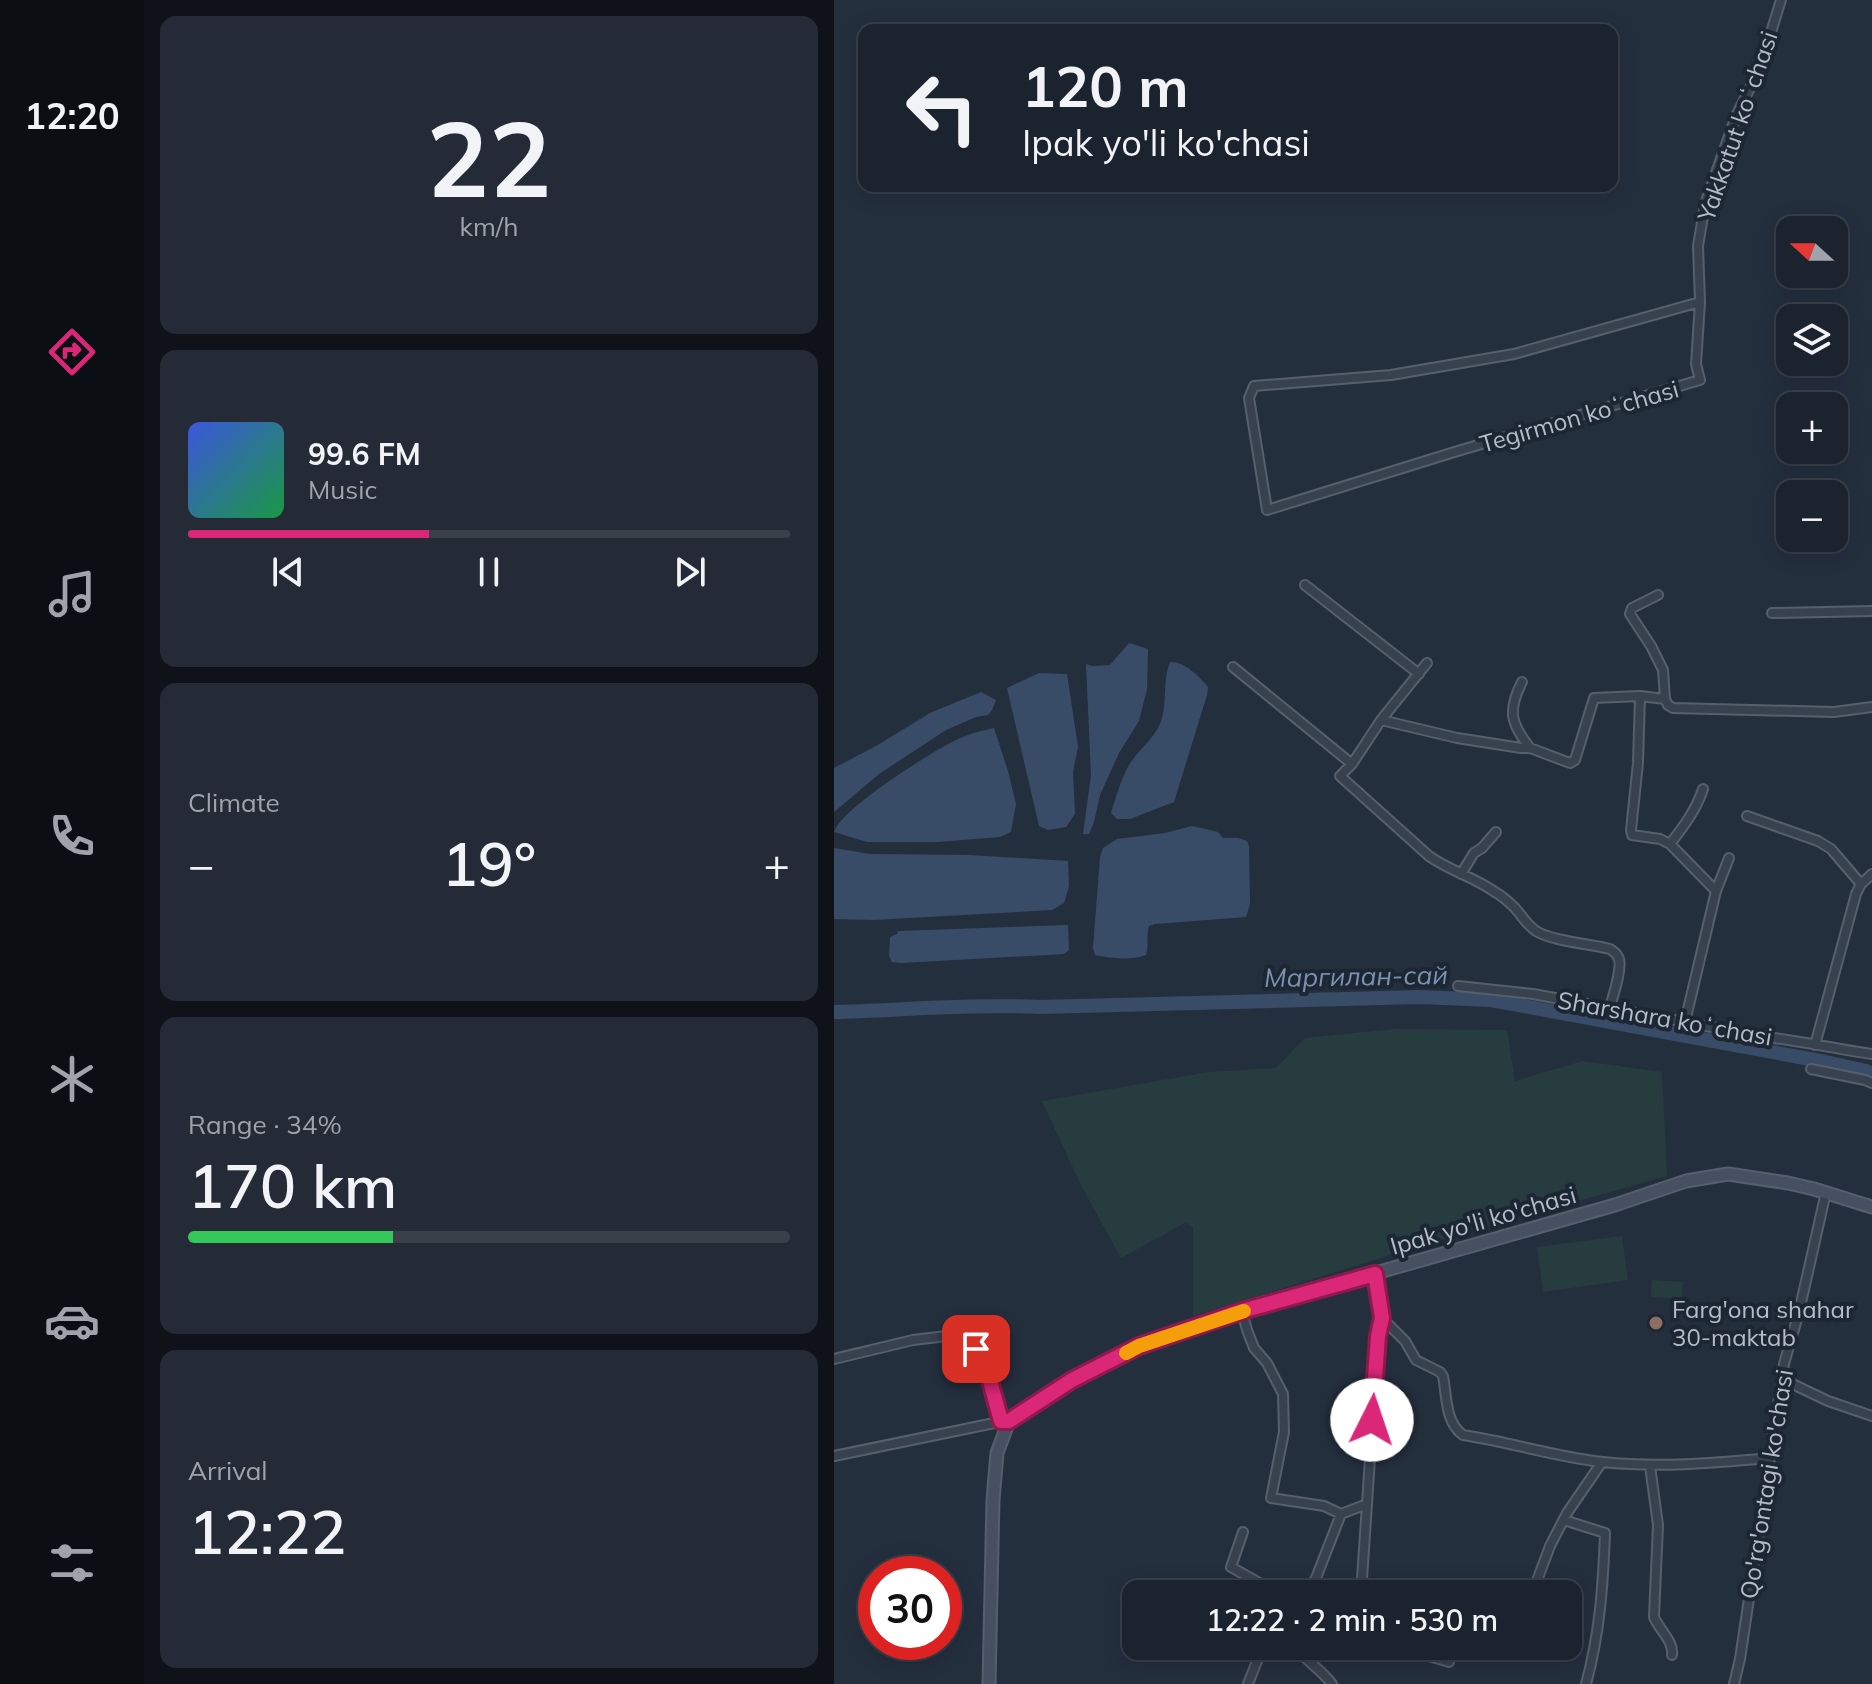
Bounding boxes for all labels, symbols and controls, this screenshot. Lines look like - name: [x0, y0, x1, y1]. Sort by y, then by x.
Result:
- street label: Yakkatut koʻchasi: [1690, 27, 1784, 226]
- text: 120 m: [1022, 51, 1189, 121]
- icon: left: [890, 56, 994, 160]
- text: 22: [427, 92, 551, 223]
- text: 12:20: [24, 93, 120, 138]
- text: Ipak yo'li ko'chasi: [1022, 120, 1310, 165]
- text: km/h: [460, 210, 518, 243]
- north arrow: [1776, 216, 1848, 288]
- map controls: [1776, 216, 1848, 552]
- button: layers: [1776, 304, 1848, 376]
- icon: directions: [44, 324, 100, 380]
- street label: Tegirmon koʻchasi: [1476, 373, 1682, 459]
- button: +: [1776, 392, 1848, 464]
- text: 99.6 FM: [308, 435, 421, 473]
- text: Music: [308, 473, 377, 506]
- button: −: [1776, 480, 1848, 552]
- icon: previous: [266, 550, 310, 594]
- icon: pause: [467, 550, 511, 594]
- icon: next: [668, 550, 712, 594]
- icon: music: [44, 566, 100, 622]
- text: Climate: [188, 786, 280, 819]
- icon: phone: [44, 808, 100, 864]
- text: 19°: [442, 826, 536, 901]
- text: −: [188, 837, 214, 892]
- text: +: [764, 837, 790, 892]
- water label: Маргилан-сай: [1264, 958, 1448, 994]
- street label: Sharshara koʻchasi: [1555, 984, 1775, 1052]
- icon: climate: [44, 1051, 100, 1107]
- text: Range · 34%: [188, 1108, 342, 1141]
- text: 170 km: [188, 1148, 397, 1223]
- street label: Ipak yo'li ko'chasi: [1387, 1179, 1579, 1261]
- icon: car: [44, 1293, 100, 1349]
- place label: Farg'ona shahar 30-maktab: [1672, 1294, 1854, 1352]
- marker: Farg'ona shahar 30-maktab: [1647, 1314, 1665, 1332]
- pin: [942, 1315, 1010, 1383]
- icon: arrive: [954, 1327, 998, 1371]
- street label: Qo'rg'ontagi ko'chasi: [1733, 1367, 1799, 1601]
- position arrow: [1330, 1378, 1414, 1462]
- text: Arrival: [188, 1454, 268, 1487]
- text: 12:22: [188, 1494, 346, 1569]
- icon: filters: [44, 1535, 100, 1591]
- speed limit sign: 30: [858, 1556, 962, 1660]
- text: 12:22 · 2 min · 530 m: [1206, 1601, 1498, 1639]

